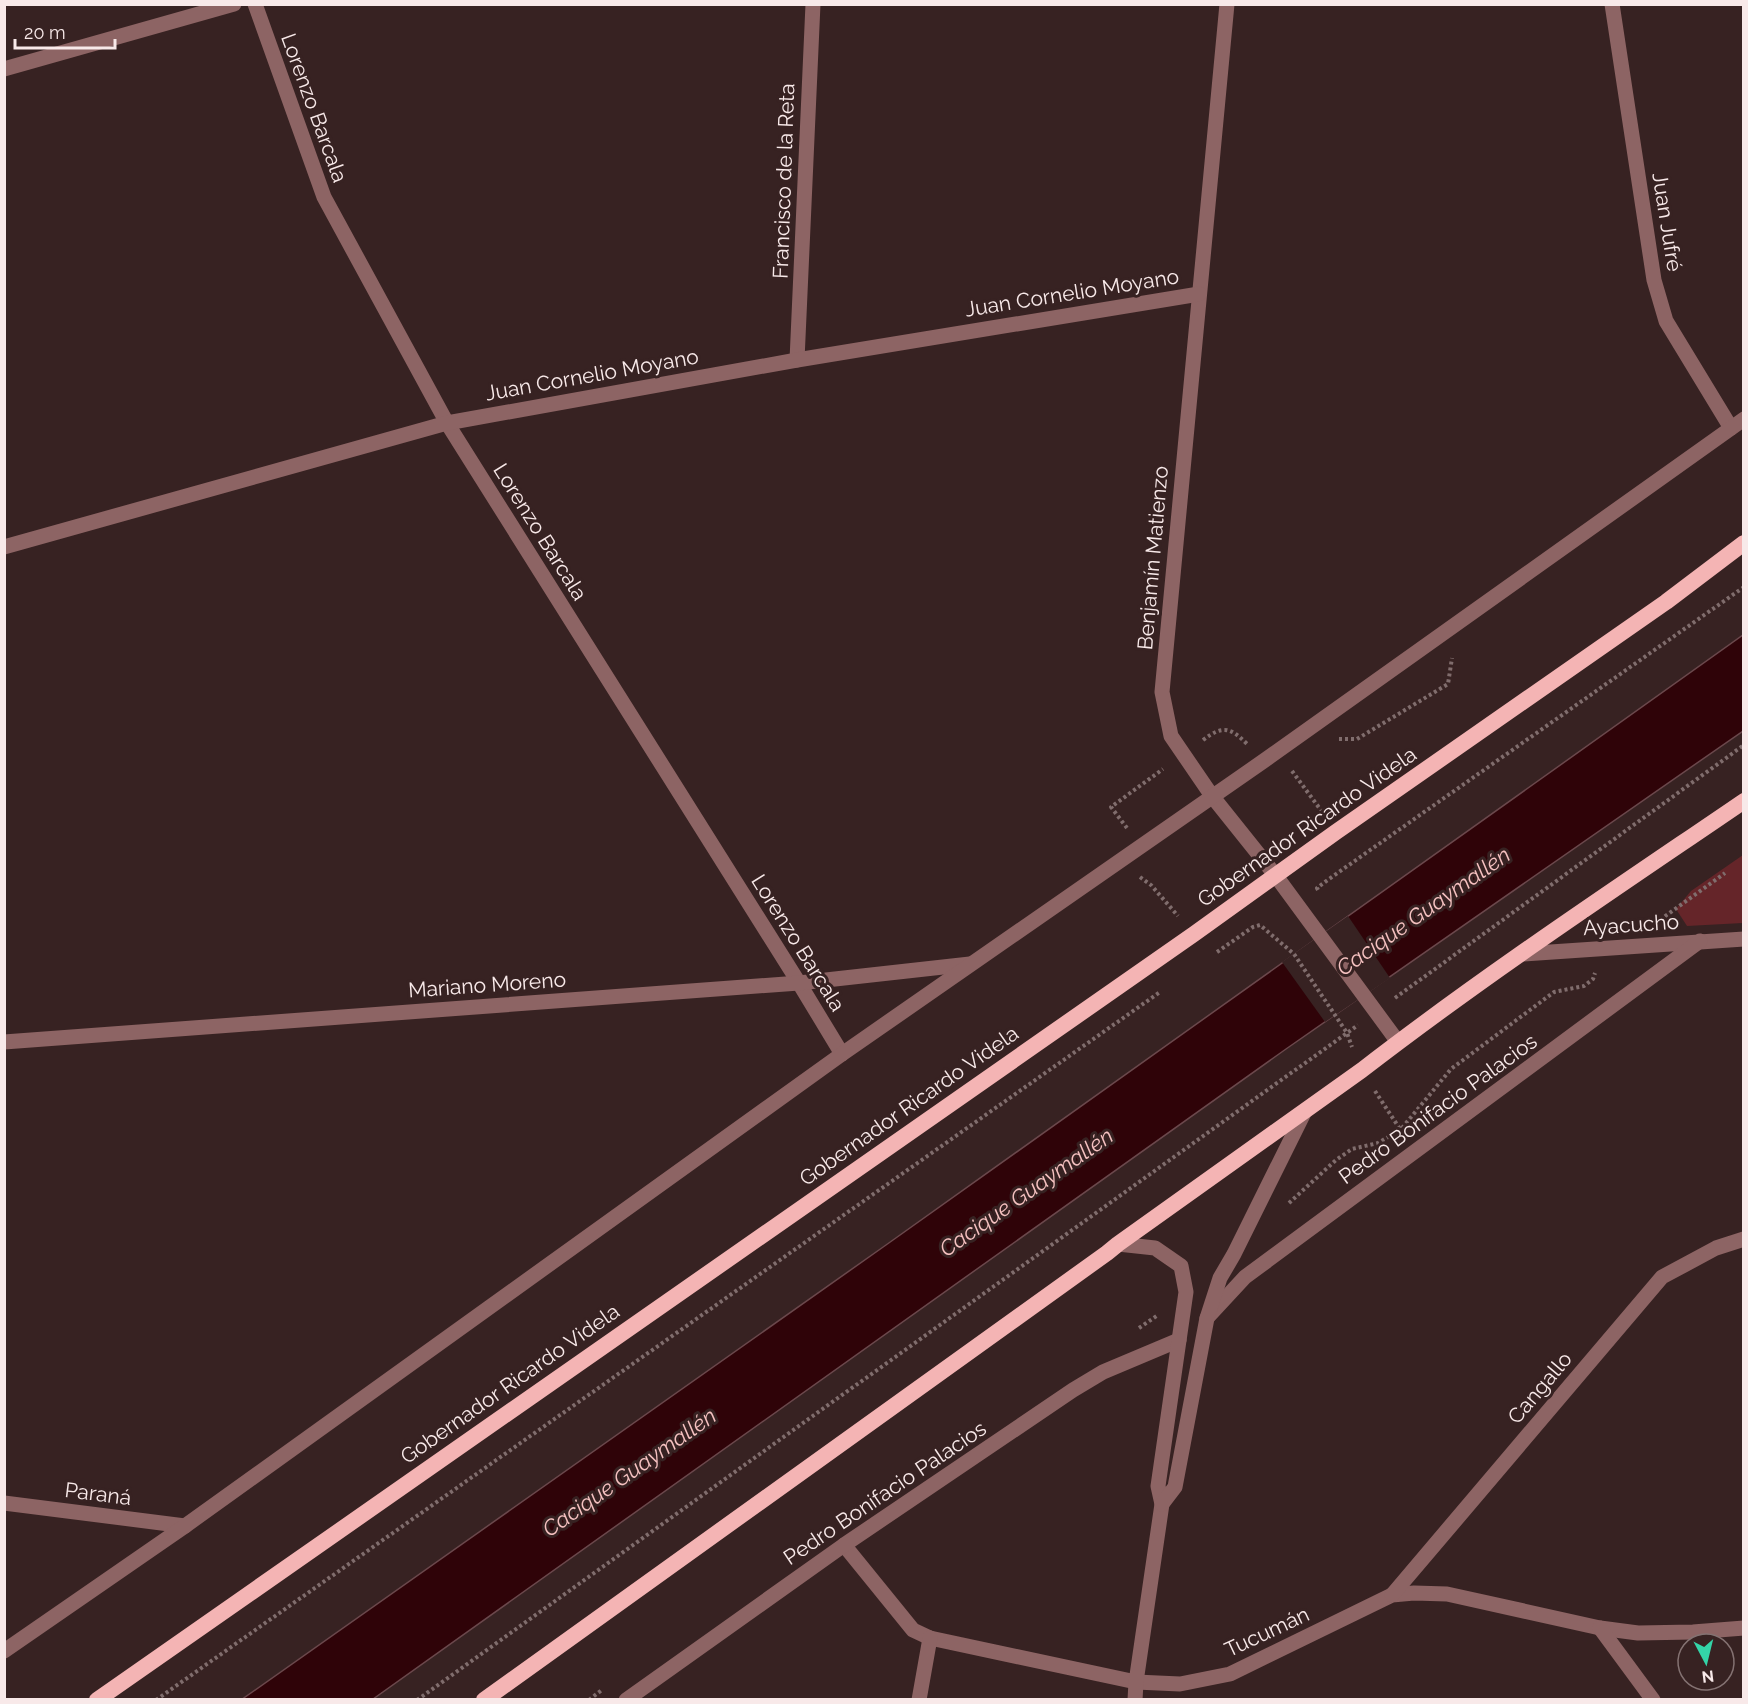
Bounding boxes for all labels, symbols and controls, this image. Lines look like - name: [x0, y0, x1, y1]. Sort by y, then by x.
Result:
- scale bar: [15, 12, 116, 50]
- text: 20 m: [24, 22, 66, 43]
- street label: Lorenzo Barcala: [276, 30, 353, 186]
- street label: Francisco de la Reta: [768, 83, 799, 279]
- street label: Juan Jufré: [1647, 171, 1688, 273]
- street label: Juan Cornelio Moyano: [963, 263, 1181, 322]
- street label: Juan Cornelio Moyano: [483, 343, 701, 406]
- street label: Lorenzo Barcala: [488, 459, 593, 605]
- street label: Benjamín Matienzo: [1132, 465, 1173, 651]
- street label: Gobernador Ricardo Videla: [1192, 741, 1421, 912]
- water label: Cacique Guaymallén: [1331, 841, 1515, 981]
- street label: Lorenzo Barcala: [746, 870, 851, 1016]
- street label: Ayacucho: [1582, 909, 1680, 940]
- street label: Mariano Moreno: [407, 967, 567, 1002]
- street label: Gobernador Ricardo Videla: [794, 1020, 1023, 1191]
- street label: Pedro Bonifacio Palacios: [1334, 1028, 1542, 1189]
- water label: Cacique Guaymallén: [934, 1122, 1118, 1262]
- street label: Gobernador Ricardo Videla: [395, 1298, 624, 1469]
- street label: Cangallo: [1502, 1347, 1577, 1429]
- water label: Cacique Guaymallén: [537, 1402, 721, 1542]
- street label: Pedro Bonifacio Palacios: [779, 1415, 991, 1570]
- street label: Paraná: [63, 1477, 133, 1510]
- street label: Tucumán: [1220, 1601, 1313, 1662]
- north arrow: [1676, 1632, 1736, 1692]
- text: N: [1701, 1666, 1715, 1687]

